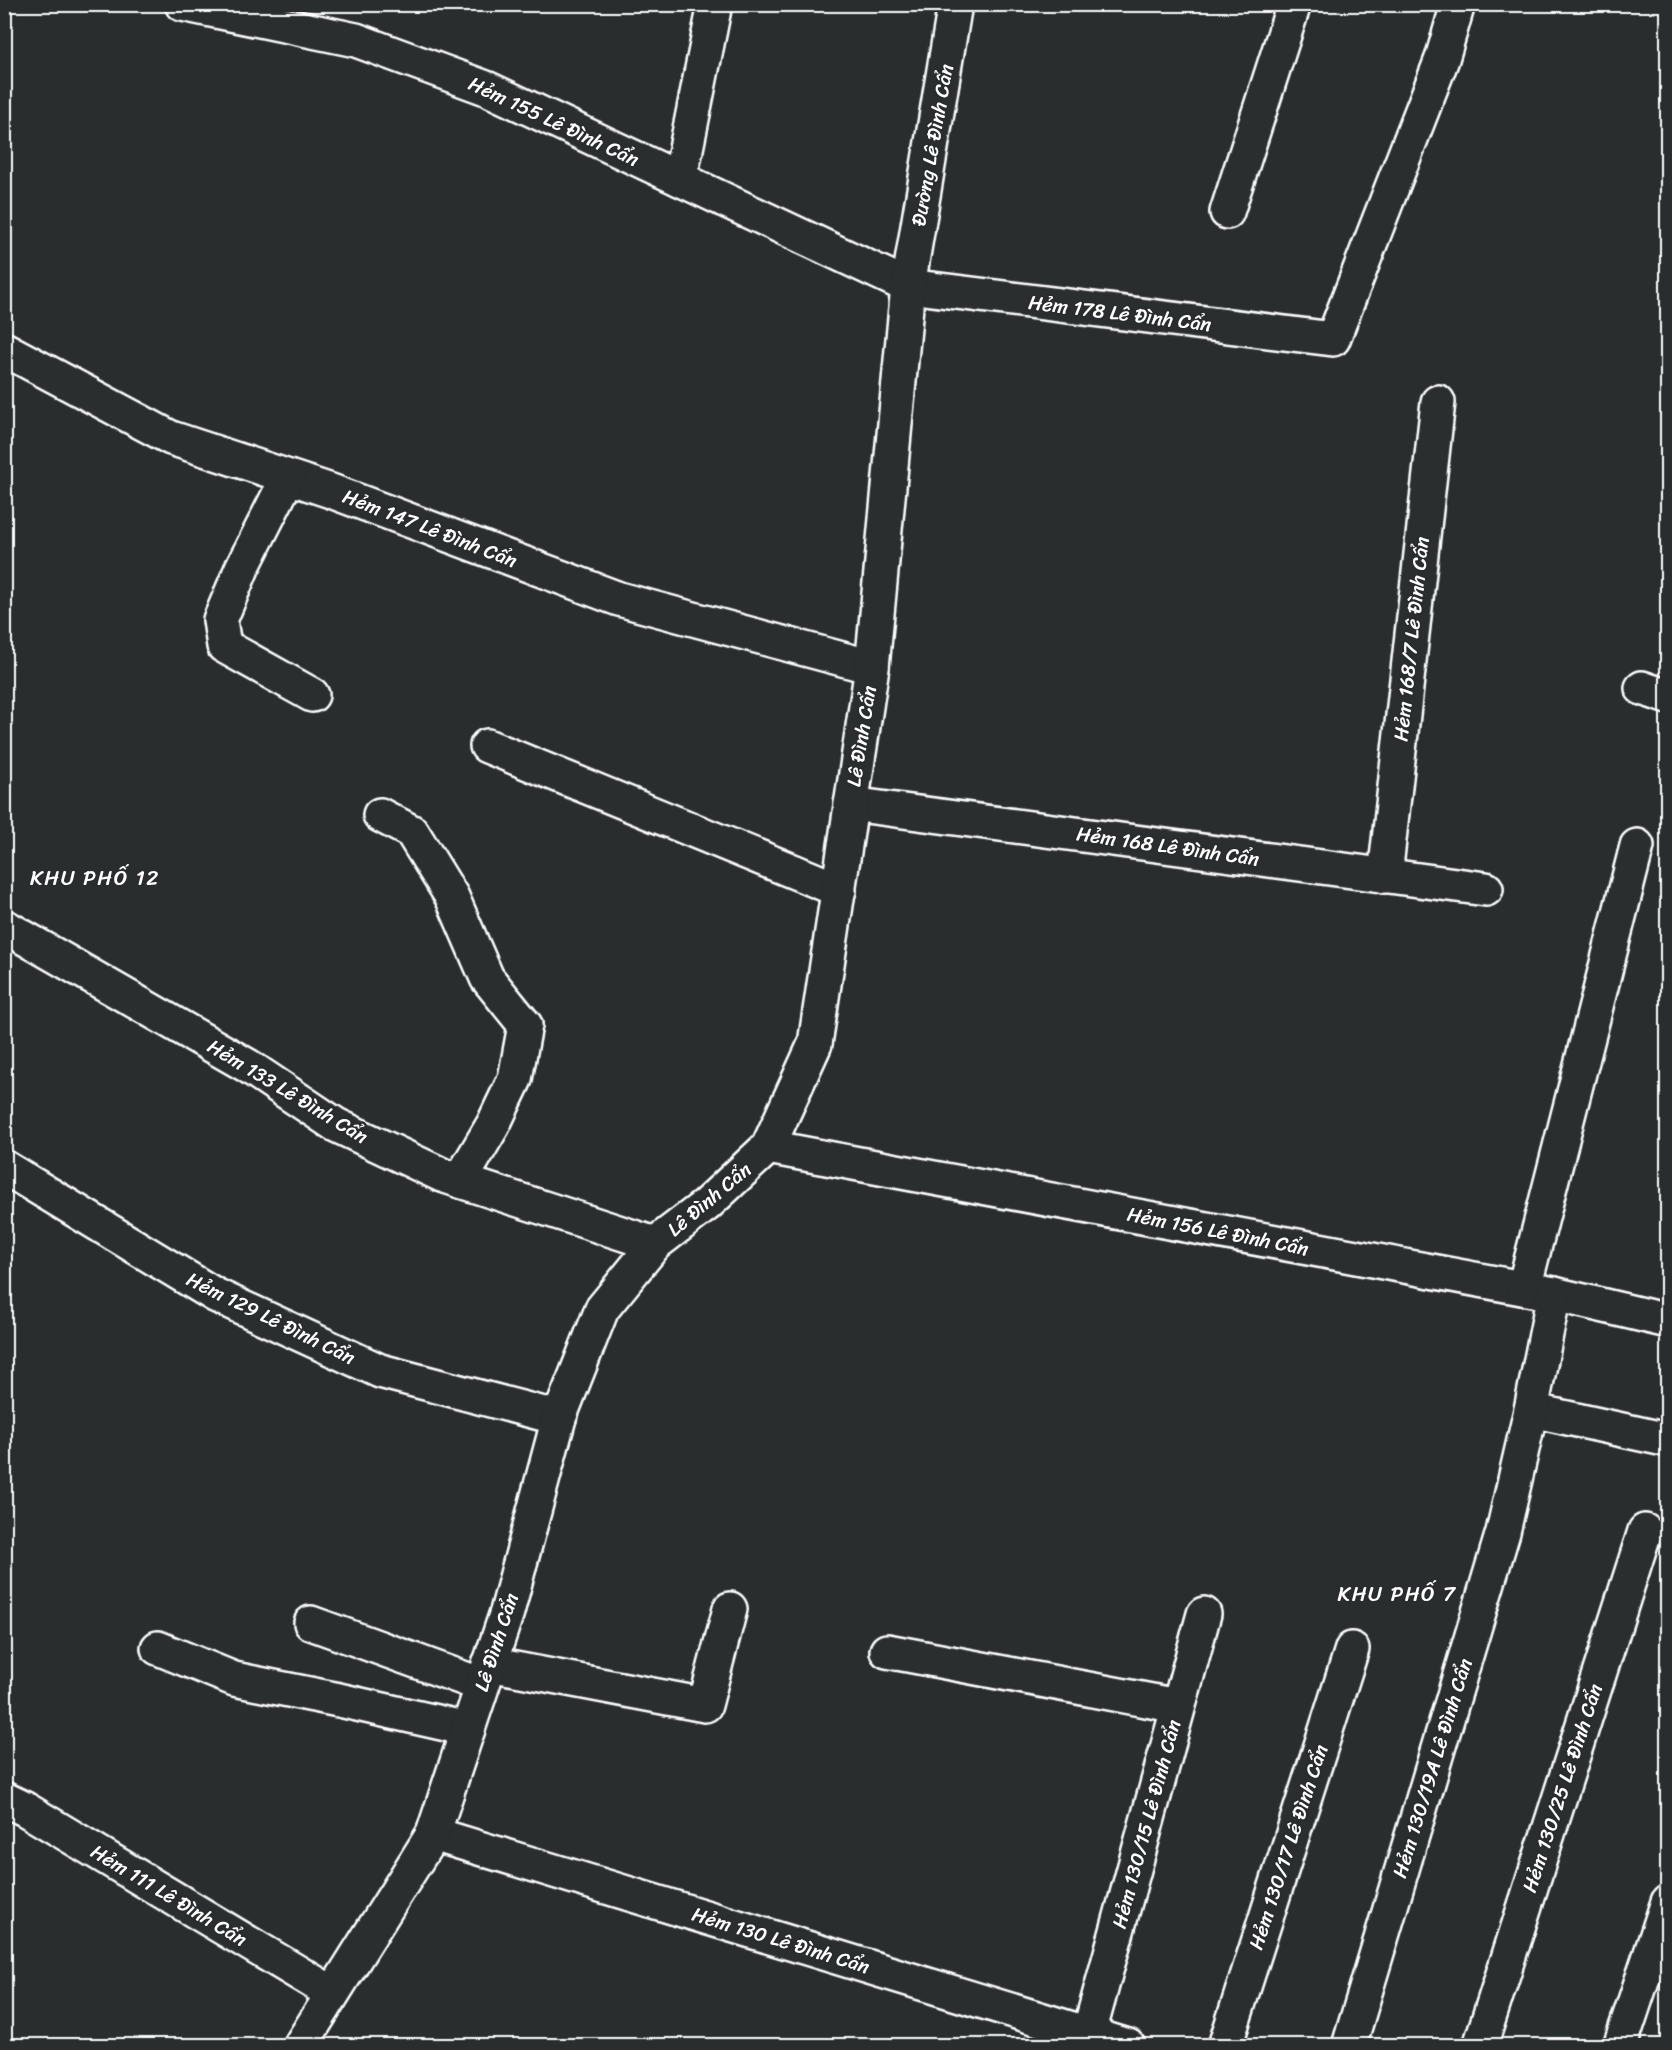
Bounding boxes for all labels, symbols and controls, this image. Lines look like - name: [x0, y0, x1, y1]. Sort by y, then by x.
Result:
- street label: Đường Lê Đình Cẩn: [901, 61, 964, 229]
- street label: Hẻm 155 Lê Đình Cẩn: [462, 66, 645, 177]
- street label: Hẻm 178 Lê Đình Cẩn: [1026, 285, 1214, 342]
- street label: Hẻm 147 Lê Đình Cẩn: [337, 479, 522, 578]
- street label: Hẻm 168/7 Lê Đình Cẩn: [1383, 535, 1440, 743]
- street label: Lê Đình Cẩn: [836, 683, 887, 789]
- street label: Hẻm 168 Lê Đình Cẩn: [1074, 816, 1262, 877]
- district label: KHU PHỐ 12: [30, 859, 160, 897]
- street label: Hẻm 133 Lê Đình Cẩn: [200, 1029, 375, 1154]
- street label: Lê Đình Cẩn: [659, 1153, 760, 1246]
- street label: Hẻm 156 Lê Đình Cẩn: [1124, 1197, 1312, 1266]
- street label: Hẻm 129 Lê Đình Cẩn: [180, 1262, 362, 1375]
- district label: KHU PHỐ 7: [1337, 1575, 1457, 1613]
- street label: Lê Đình Cẩn: [464, 1588, 529, 1696]
- street label: Hẻm 130/19A Lê Đình Cẩn: [1382, 1654, 1483, 1882]
- street label: Hẻm 130/25 Lê Đình Cẩn: [1512, 1679, 1613, 1897]
- street label: Hẻm 130/15 Lê Đình Cẩn: [1102, 1716, 1191, 1933]
- street label: Hẻm 130/17 Lê Đình Cẩn: [1239, 1740, 1338, 1954]
- street label: Hẻm 111 Lê Đình Cẩn: [83, 1835, 254, 1956]
- street label: Hẻm 130 Lê Đình Cẩn: [688, 1897, 874, 1984]

